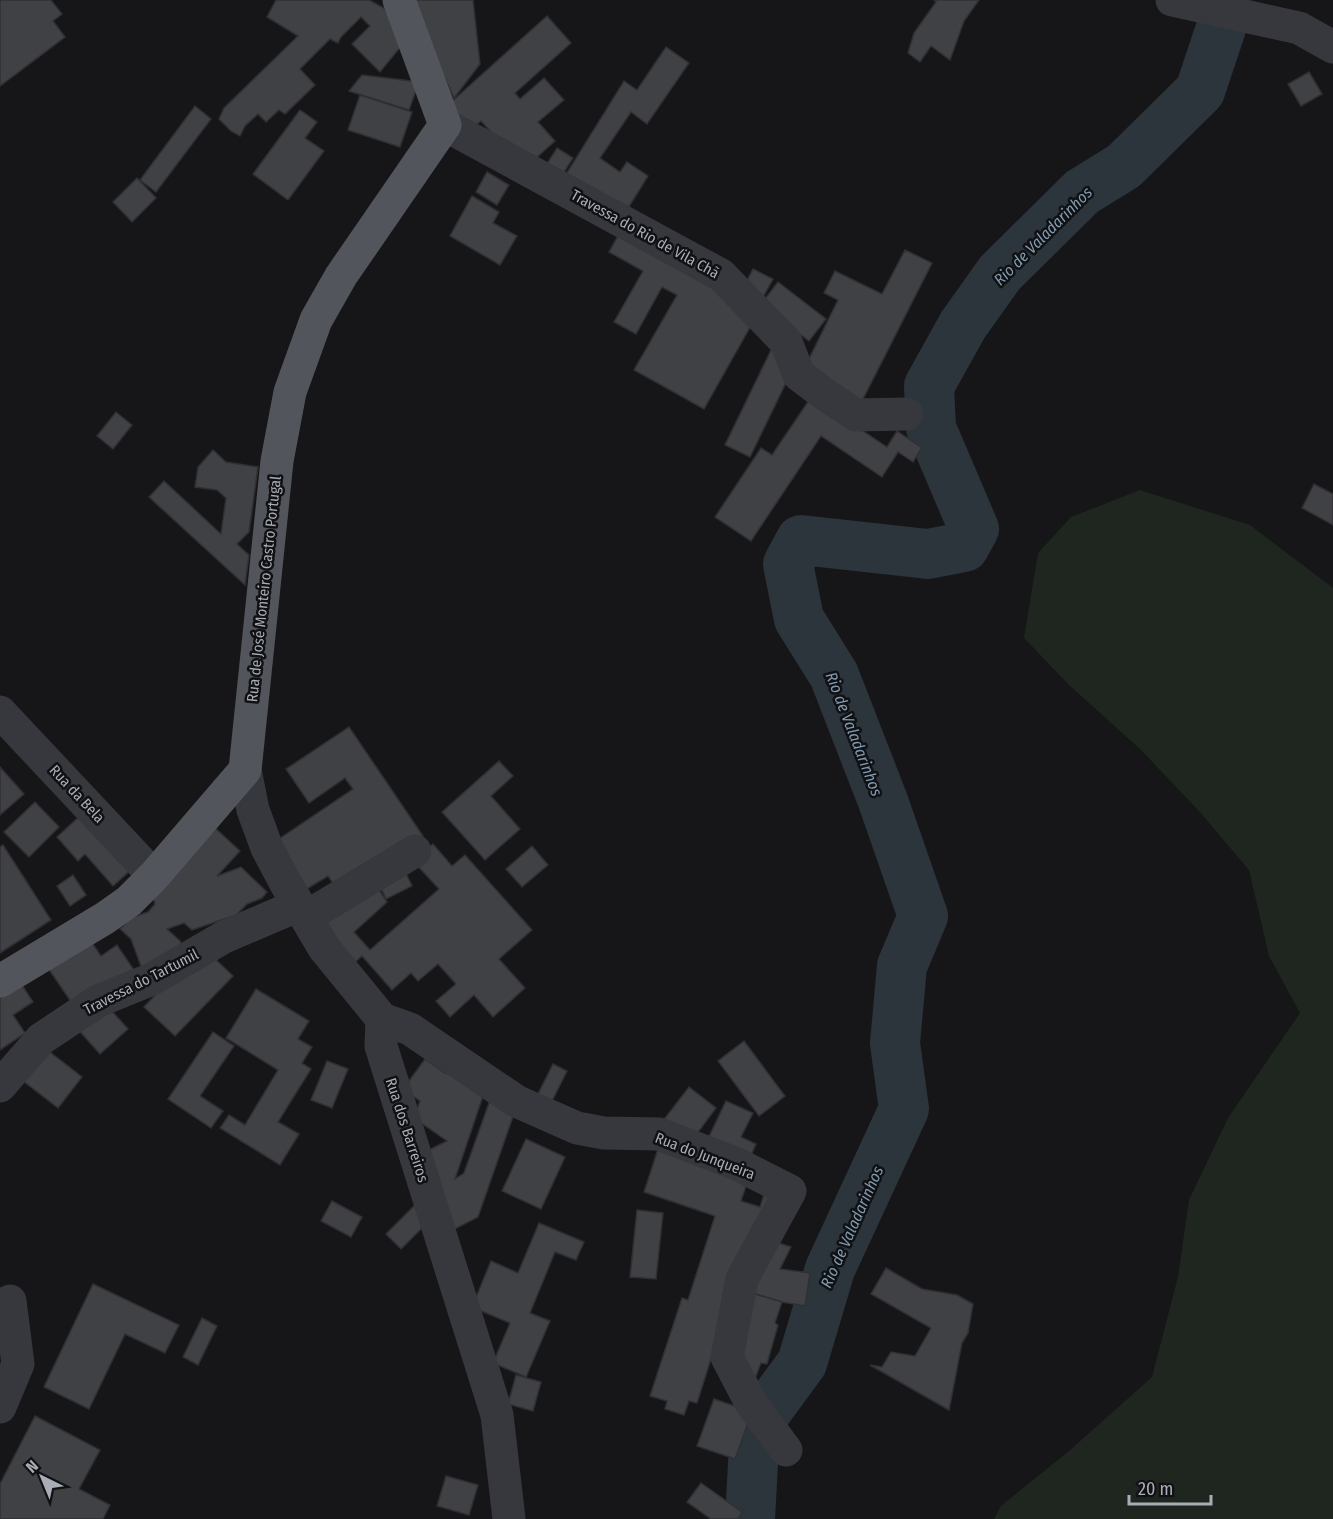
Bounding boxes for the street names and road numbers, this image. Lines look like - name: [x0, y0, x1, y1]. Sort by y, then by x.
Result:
- street label: Travessa do Rio de Vila Chã: [568, 186, 722, 282]
- street label: Rua de José Monteiro Castro Portugal: [243, 475, 285, 703]
- street label: Rua da Bela: [46, 761, 108, 827]
- street label: Travessa do Tartumil: [81, 945, 201, 1019]
- street label: Rua dos Barreiros: [382, 1076, 432, 1184]
- street label: Rua do Junqueira: [653, 1129, 757, 1183]

